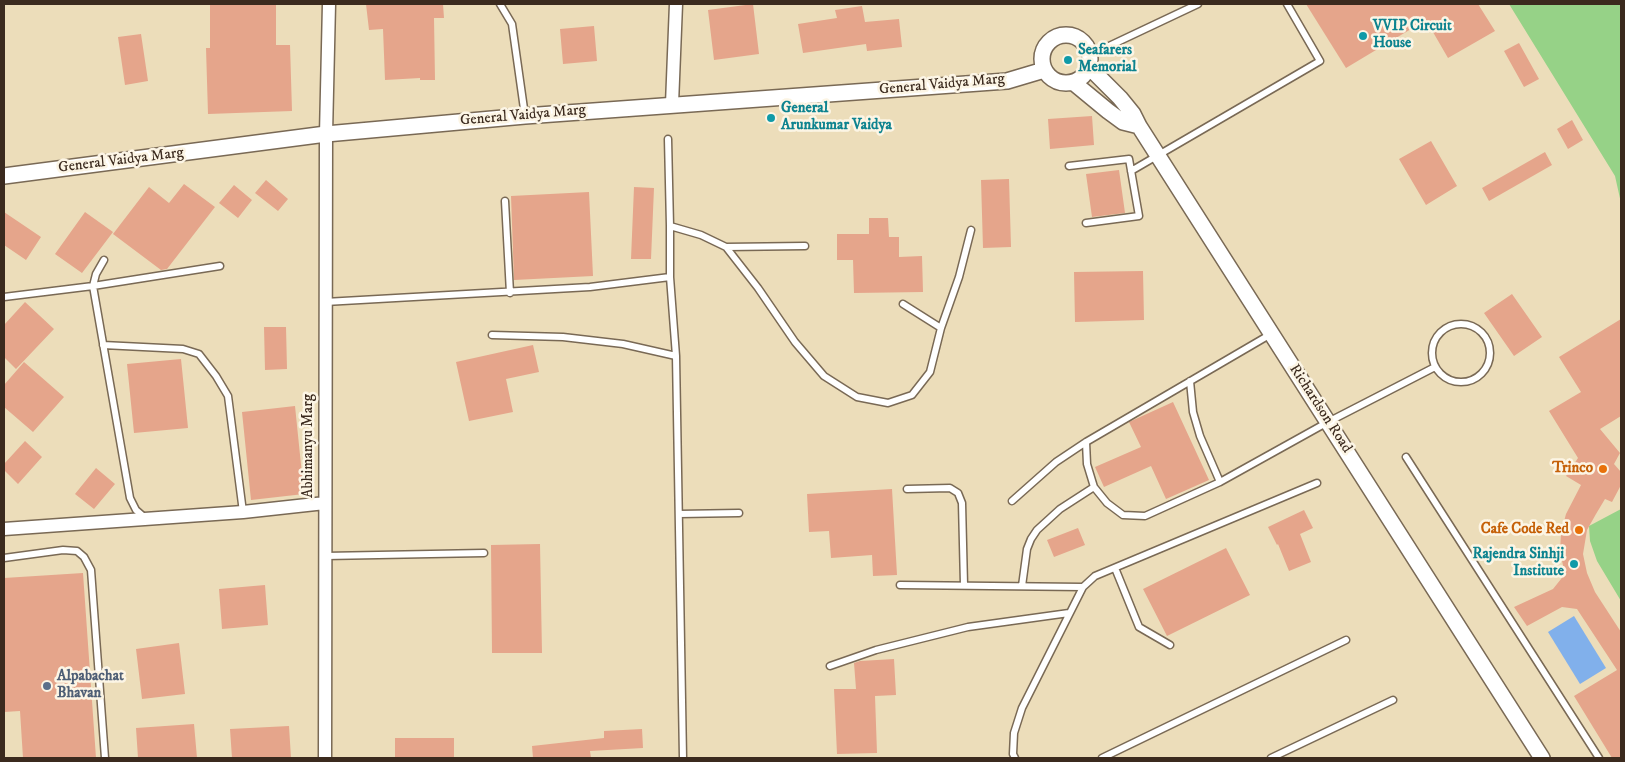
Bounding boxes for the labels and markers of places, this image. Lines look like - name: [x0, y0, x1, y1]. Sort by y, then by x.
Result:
- place label: VVIP Circuit House: [1373, 18, 1452, 53]
- marker: VVIP Circuit House: [1357, 30, 1369, 42]
- place label: Seafarers Memorial: [1078, 42, 1136, 77]
- marker: Seafarers Memorial: [1062, 54, 1074, 66]
- place label: General Arunkumar Vaidya: [781, 100, 892, 135]
- marker: General Arunkumar Vaidya: [765, 112, 777, 124]
- place label: Trinco: [1552, 460, 1593, 478]
- marker: Trinco: [1597, 463, 1609, 475]
- place label: Cafe Code Red: [1481, 521, 1569, 539]
- marker: Cafe Code Red: [1573, 524, 1585, 536]
- place label: Rajendra Sinhji Institute: [1473, 546, 1564, 581]
- marker: Rajendra Sinhji Institute: [1568, 558, 1580, 570]
- place label: Alpabachat Bhavan: [57, 668, 124, 703]
- marker: Alpabachat Bhavan: [41, 680, 53, 692]

